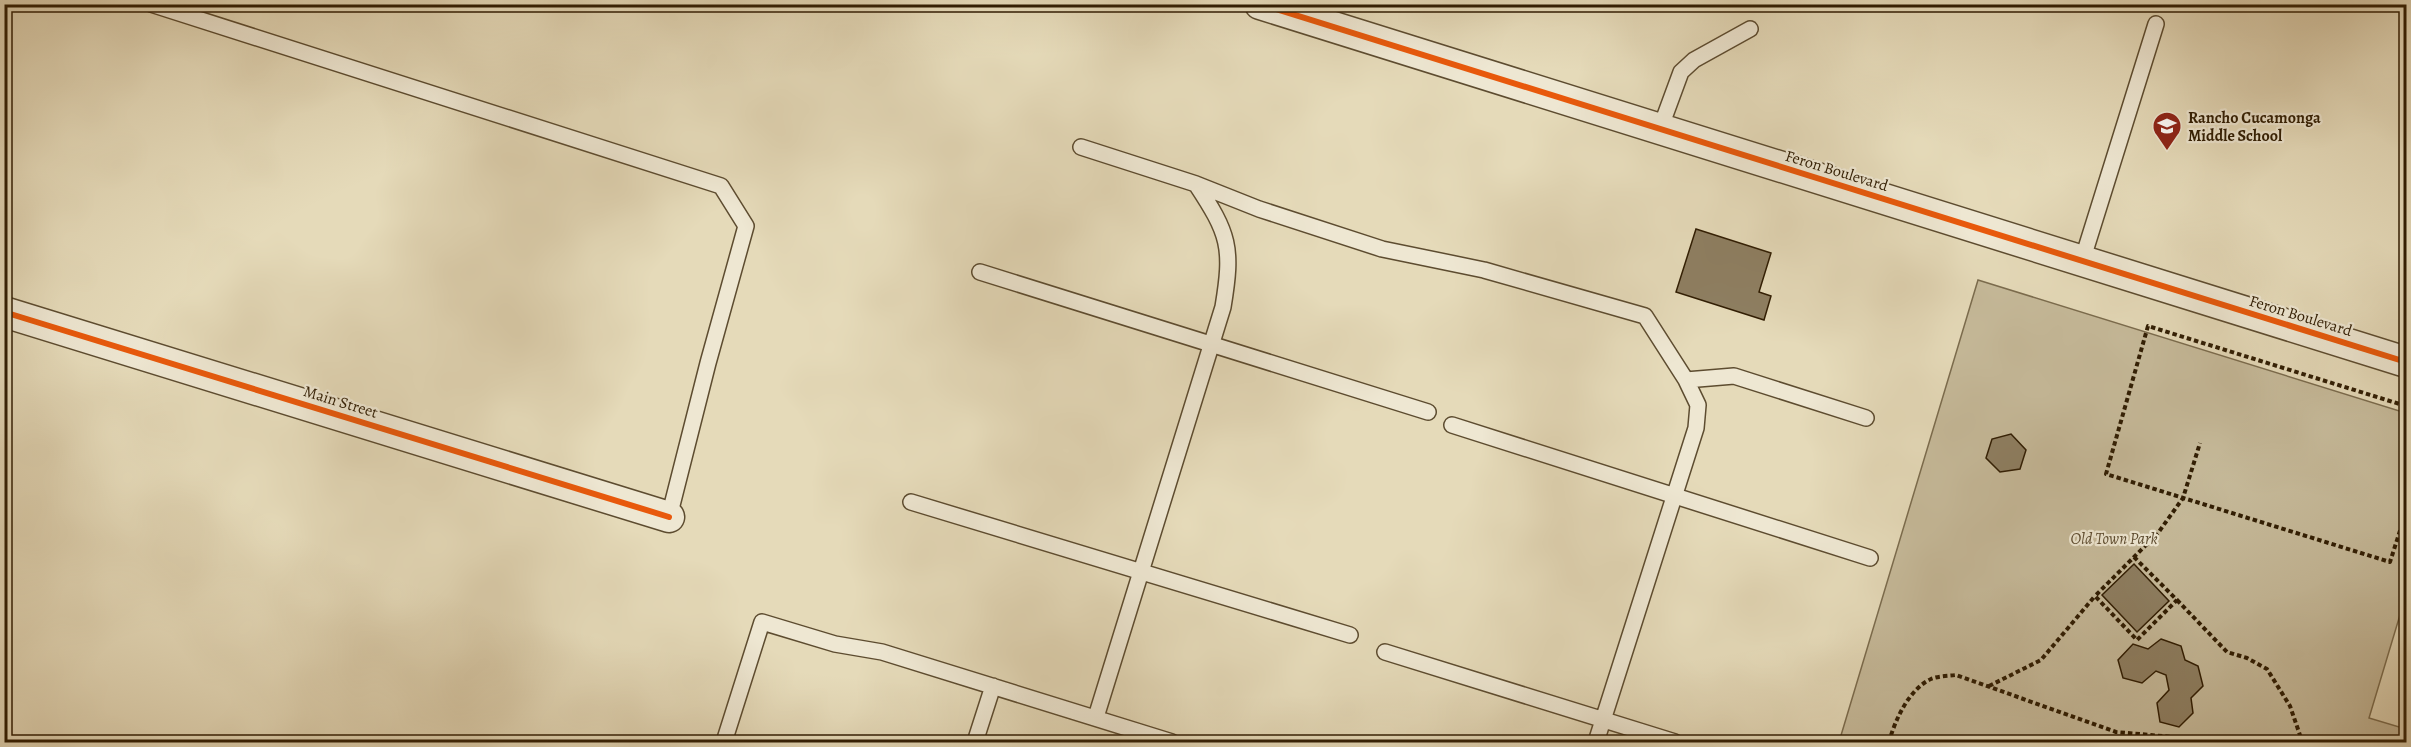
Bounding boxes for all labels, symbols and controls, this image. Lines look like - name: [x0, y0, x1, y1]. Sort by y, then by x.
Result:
- place label: Rancho Cucamonga Middle School: [2188, 107, 2321, 147]
- school or university icon: Rancho Cucamonga Middle School: [2151, 110, 2183, 152]
- street label: Feron Boulevard: [1783, 145, 1891, 197]
- street label: Feron Boulevard: [2247, 290, 2355, 342]
- street label: Main Street: [301, 380, 381, 424]
- park label: Old Town Park: [2070, 528, 2158, 550]

